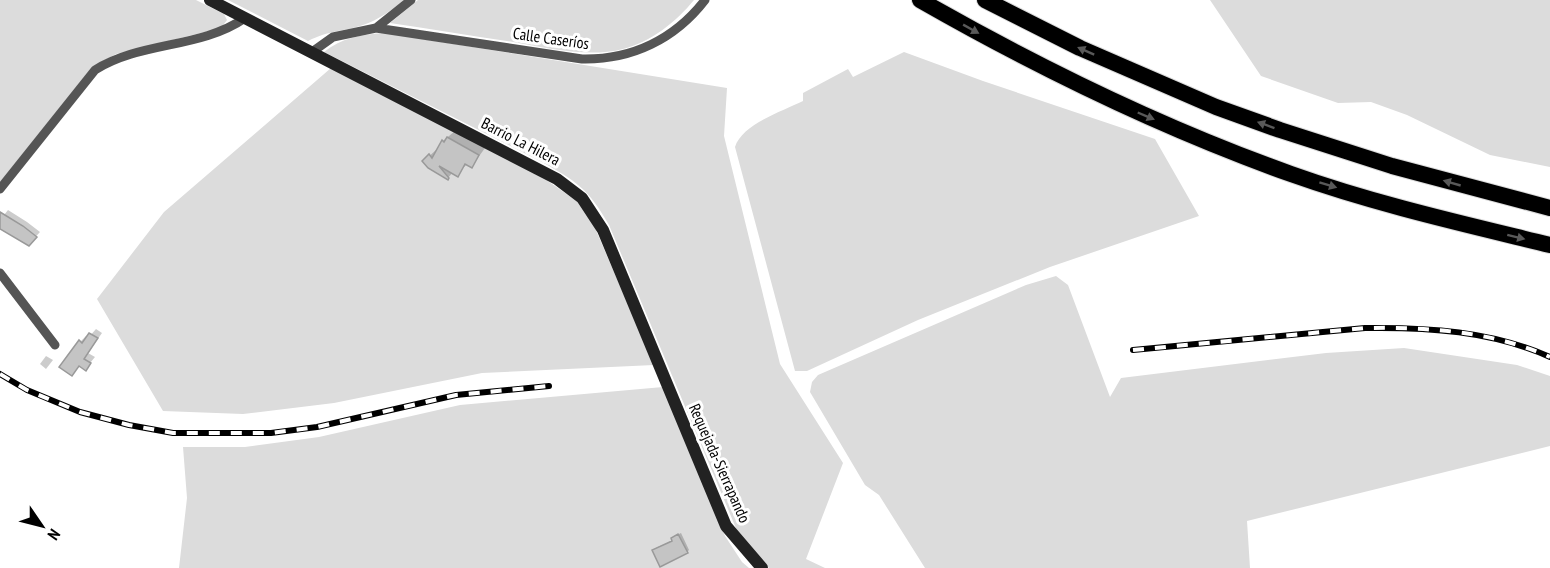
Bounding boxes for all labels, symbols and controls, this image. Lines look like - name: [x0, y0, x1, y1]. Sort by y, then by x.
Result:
- street label: Calle Caseríos: [512, 23, 590, 53]
- one-way arrow: [963, 24, 980, 34]
- one-way arrow: [1077, 46, 1095, 56]
- one-way arrow: [1137, 111, 1155, 121]
- street label: Barrio La Hilera: [478, 113, 564, 169]
- one-way arrow: [1257, 120, 1275, 130]
- one-way arrow: [1443, 178, 1462, 188]
- one-way arrow: [1319, 181, 1337, 190]
- one-way arrow: [1507, 232, 1525, 242]
- street label: Requejada-Sierrapando: [685, 400, 755, 526]
- north arrow: [12, 496, 72, 556]
- text: N: [44, 525, 65, 544]

